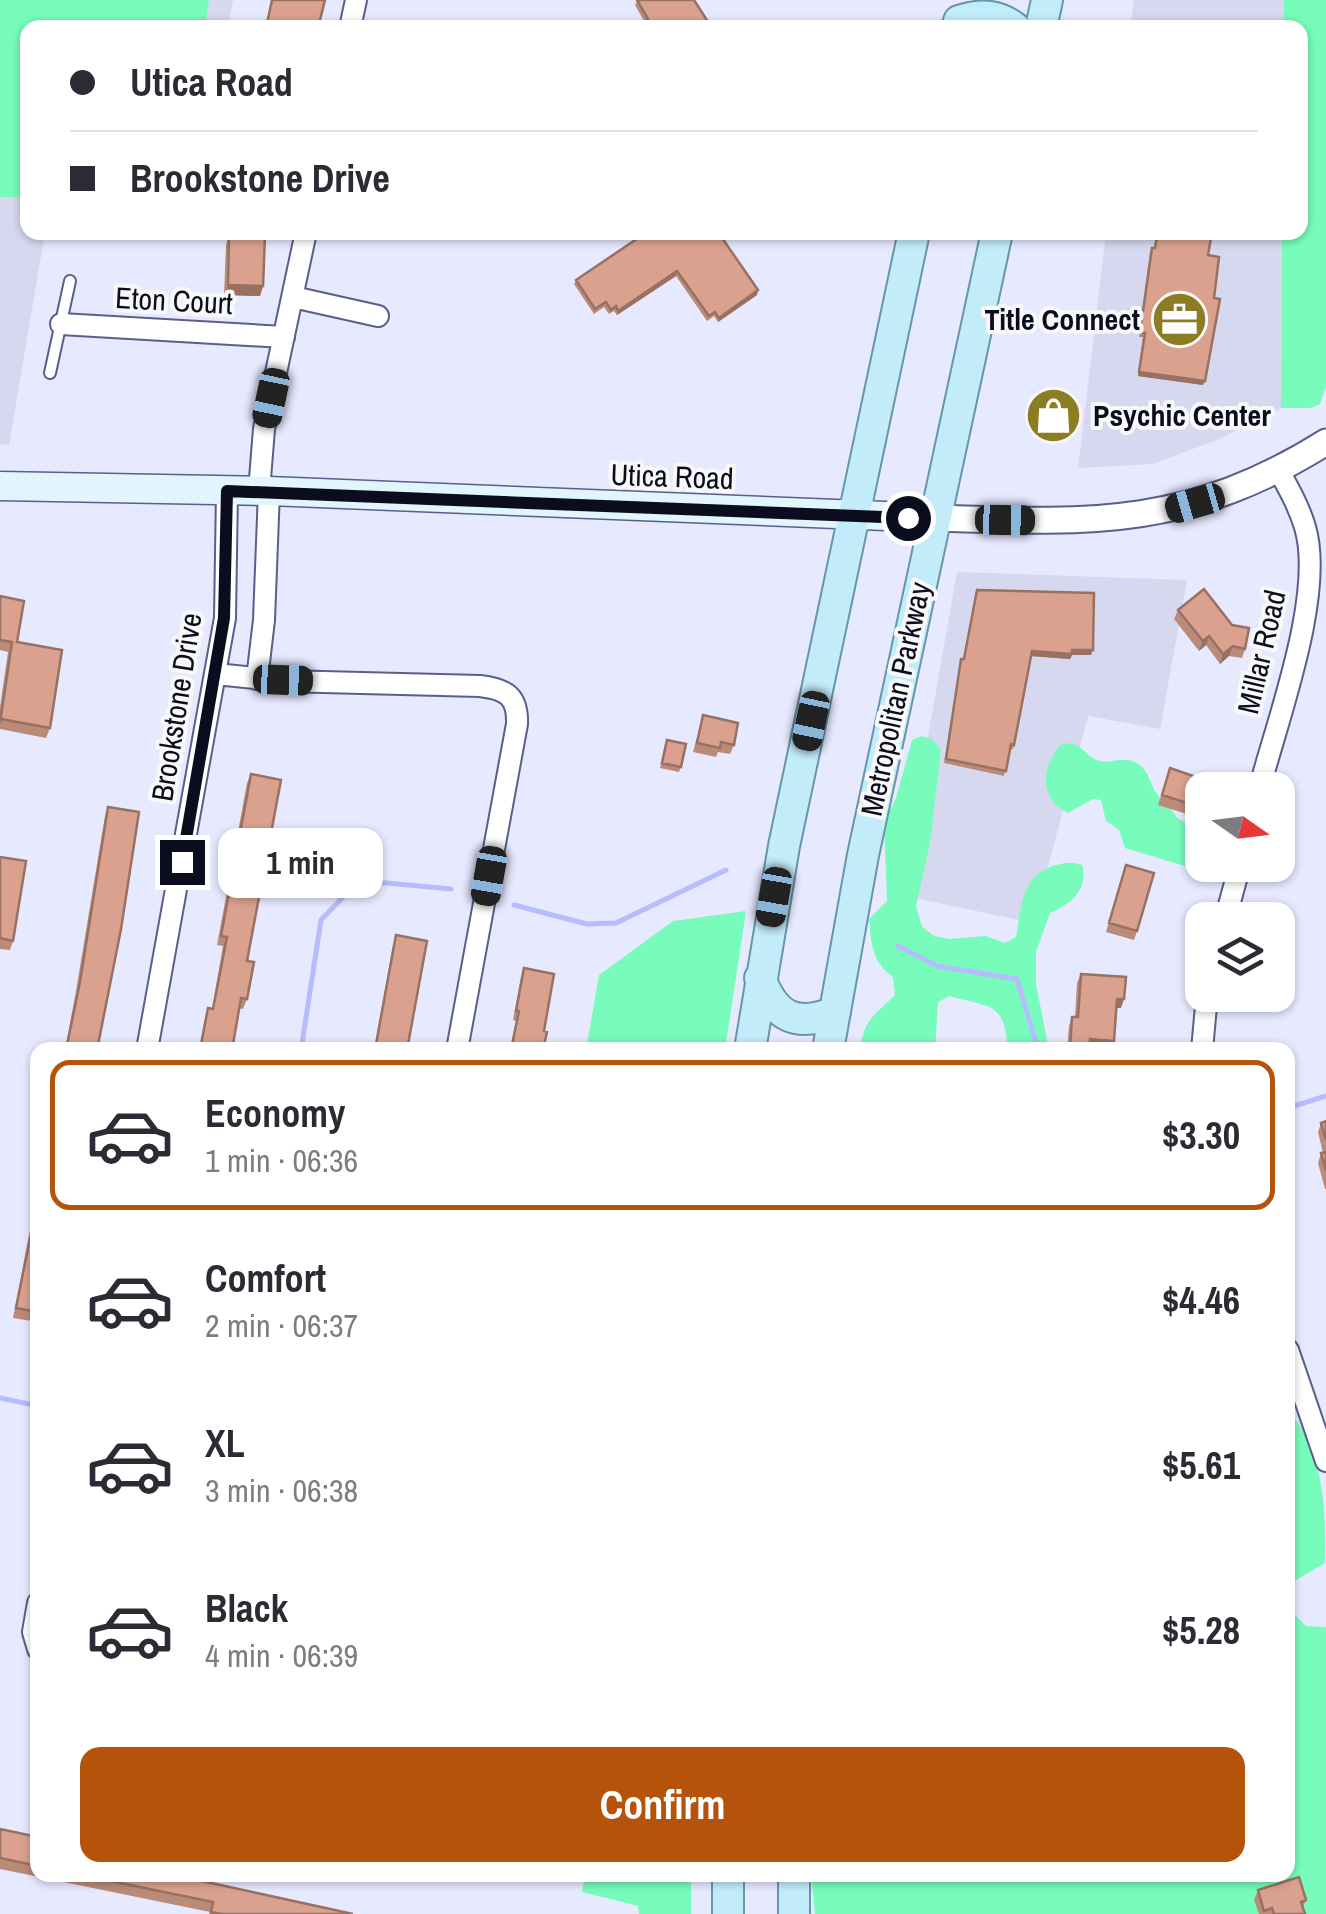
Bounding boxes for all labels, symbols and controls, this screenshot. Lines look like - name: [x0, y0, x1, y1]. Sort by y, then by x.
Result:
- text: Utica Road: [130, 57, 293, 108]
- text: Brookstone Drive: [130, 153, 390, 204]
- street label: Eton Court: [114, 277, 234, 323]
- office icon: Title Connect: [1149, 290, 1209, 350]
- place label: Title Connect: [985, 299, 1140, 339]
- car: [250, 366, 292, 430]
- shop icon: Psychic Center: [1024, 386, 1084, 446]
- place label: Psychic Center: [1093, 395, 1271, 435]
- street label: Utica Road: [610, 454, 734, 498]
- car: [1162, 480, 1228, 526]
- route start: [886, 496, 931, 541]
- car: [975, 504, 1035, 536]
- street label: Metropolitan Parkway: [851, 578, 939, 819]
- street label: Millar Road: [1227, 586, 1295, 718]
- street label: Brookstone Drive: [141, 610, 211, 804]
- car: [252, 664, 314, 696]
- car: [790, 689, 832, 753]
- north arrow: [1185, 772, 1295, 882]
- map controls: [1185, 772, 1295, 1012]
- callout: 1 min: [217, 827, 382, 897]
- route end: [160, 840, 205, 885]
- text: 1 min: [266, 841, 335, 884]
- car: [469, 844, 509, 908]
- car: [754, 865, 794, 929]
- button: layers: [1185, 902, 1295, 1012]
- text: Economy: [205, 1088, 345, 1139]
- icon: car: [85, 1090, 175, 1180]
- text: $3.30: [1162, 1110, 1240, 1161]
- text: 1 min · 06:36: [205, 1139, 358, 1182]
- text: Comfort: [205, 1253, 326, 1304]
- icon: car: [85, 1255, 175, 1345]
- text: $4.46: [1162, 1275, 1240, 1326]
- text: 2 min · 06:37: [205, 1304, 358, 1347]
- text: XL: [205, 1418, 245, 1469]
- icon: car: [85, 1420, 175, 1510]
- text: $5.61: [1162, 1440, 1240, 1491]
- text: 3 min · 06:38: [205, 1469, 358, 1512]
- text: Black: [205, 1583, 288, 1634]
- icon: car: [85, 1585, 175, 1675]
- text: $5.28: [1162, 1605, 1240, 1656]
- text: 4 min · 06:39: [205, 1634, 358, 1677]
- button: Confirm: [80, 1747, 1245, 1862]

